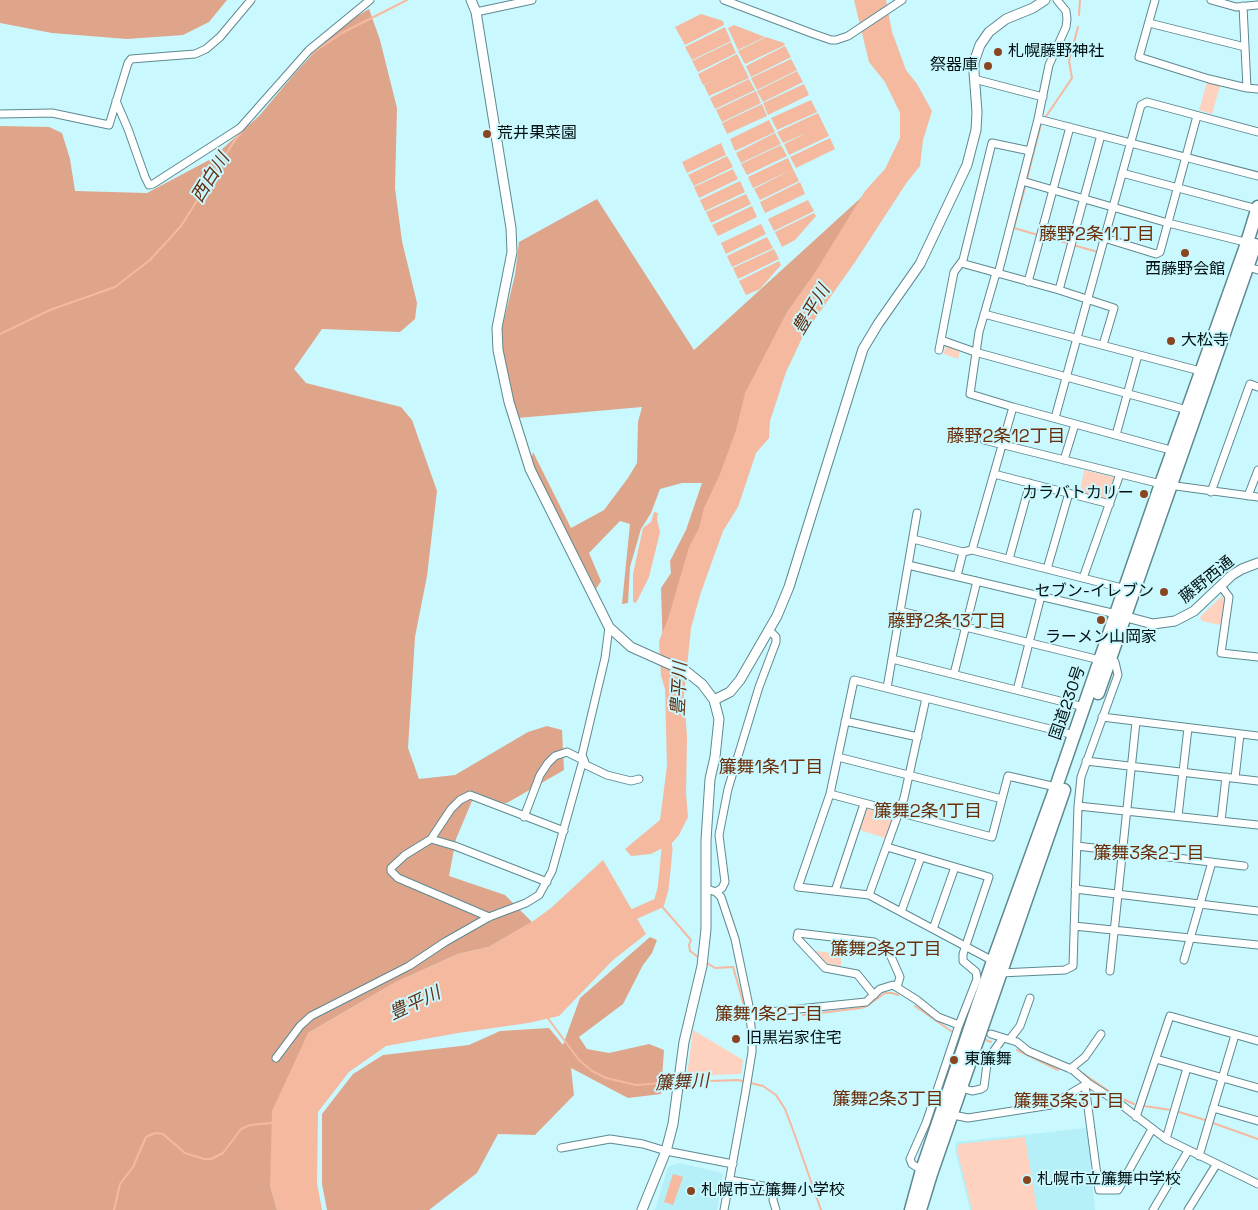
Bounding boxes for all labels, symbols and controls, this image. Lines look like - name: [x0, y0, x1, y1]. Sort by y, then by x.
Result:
- place label: 札幌藤野神社: [1008, 42, 1104, 62]
- marker: 札幌藤野神社: [992, 46, 1004, 58]
- place label: 祭器庫: [930, 56, 978, 76]
- marker: 祭器庫: [982, 60, 994, 72]
- place label: 荒井果菜園: [497, 124, 577, 144]
- marker: 荒井果菜園: [481, 128, 493, 140]
- water label: 西白川: [188, 149, 234, 207]
- district label: 藤野2条11丁目: [1039, 224, 1155, 246]
- marker: 西藤野会館: [1179, 247, 1191, 259]
- place label: 西藤野会館: [1145, 260, 1225, 280]
- water label: 豊平川: [789, 281, 835, 339]
- place label: 大松寺: [1181, 331, 1229, 351]
- marker: 大松寺: [1165, 335, 1177, 347]
- district label: 藤野2条12丁目: [946, 426, 1066, 448]
- place label: カラバトカリー: [1022, 484, 1134, 504]
- marker: カラバトカリー: [1138, 488, 1150, 500]
- street label: 藤野西通: [1176, 552, 1238, 608]
- place label: セブン-イレブン: [1035, 582, 1154, 602]
- marker: セブン-イレブン: [1158, 586, 1170, 598]
- district label: 藤野2条13丁目: [887, 611, 1007, 633]
- marker: ラーメン山岡家: [1095, 614, 1107, 626]
- place label: ラーメン山岡家: [1045, 628, 1157, 648]
- water label: 豊平川: [668, 661, 692, 717]
- street label: 国道230号: [1046, 663, 1090, 743]
- district label: 簾舞1条1丁目: [718, 757, 824, 779]
- district label: 簾舞2条1丁目: [874, 801, 982, 823]
- district label: 簾舞3条2丁目: [1093, 843, 1205, 865]
- district label: 簾舞2条2丁目: [830, 939, 942, 961]
- water label: 豊平川: [386, 983, 444, 1025]
- district label: 簾舞1条2丁目: [715, 1004, 823, 1026]
- place label: 旧黒岩家住宅: [746, 1029, 842, 1049]
- marker: 旧黒岩家住宅: [730, 1033, 742, 1045]
- place label: 東簾舞: [964, 1050, 1012, 1070]
- marker: 東簾舞: [948, 1054, 960, 1066]
- water label: 簾舞川: [654, 1071, 710, 1095]
- district label: 簾舞2条3丁目: [832, 1089, 944, 1111]
- district label: 簾舞3条3丁目: [1013, 1091, 1125, 1113]
- place label: 札幌市立簾舞中学校: [1037, 1170, 1181, 1190]
- marker: 札幌市立簾舞中学校: [1021, 1174, 1033, 1186]
- place label: 札幌市立簾舞小学校: [701, 1181, 845, 1201]
- marker: 札幌市立簾舞小学校: [685, 1185, 697, 1197]

